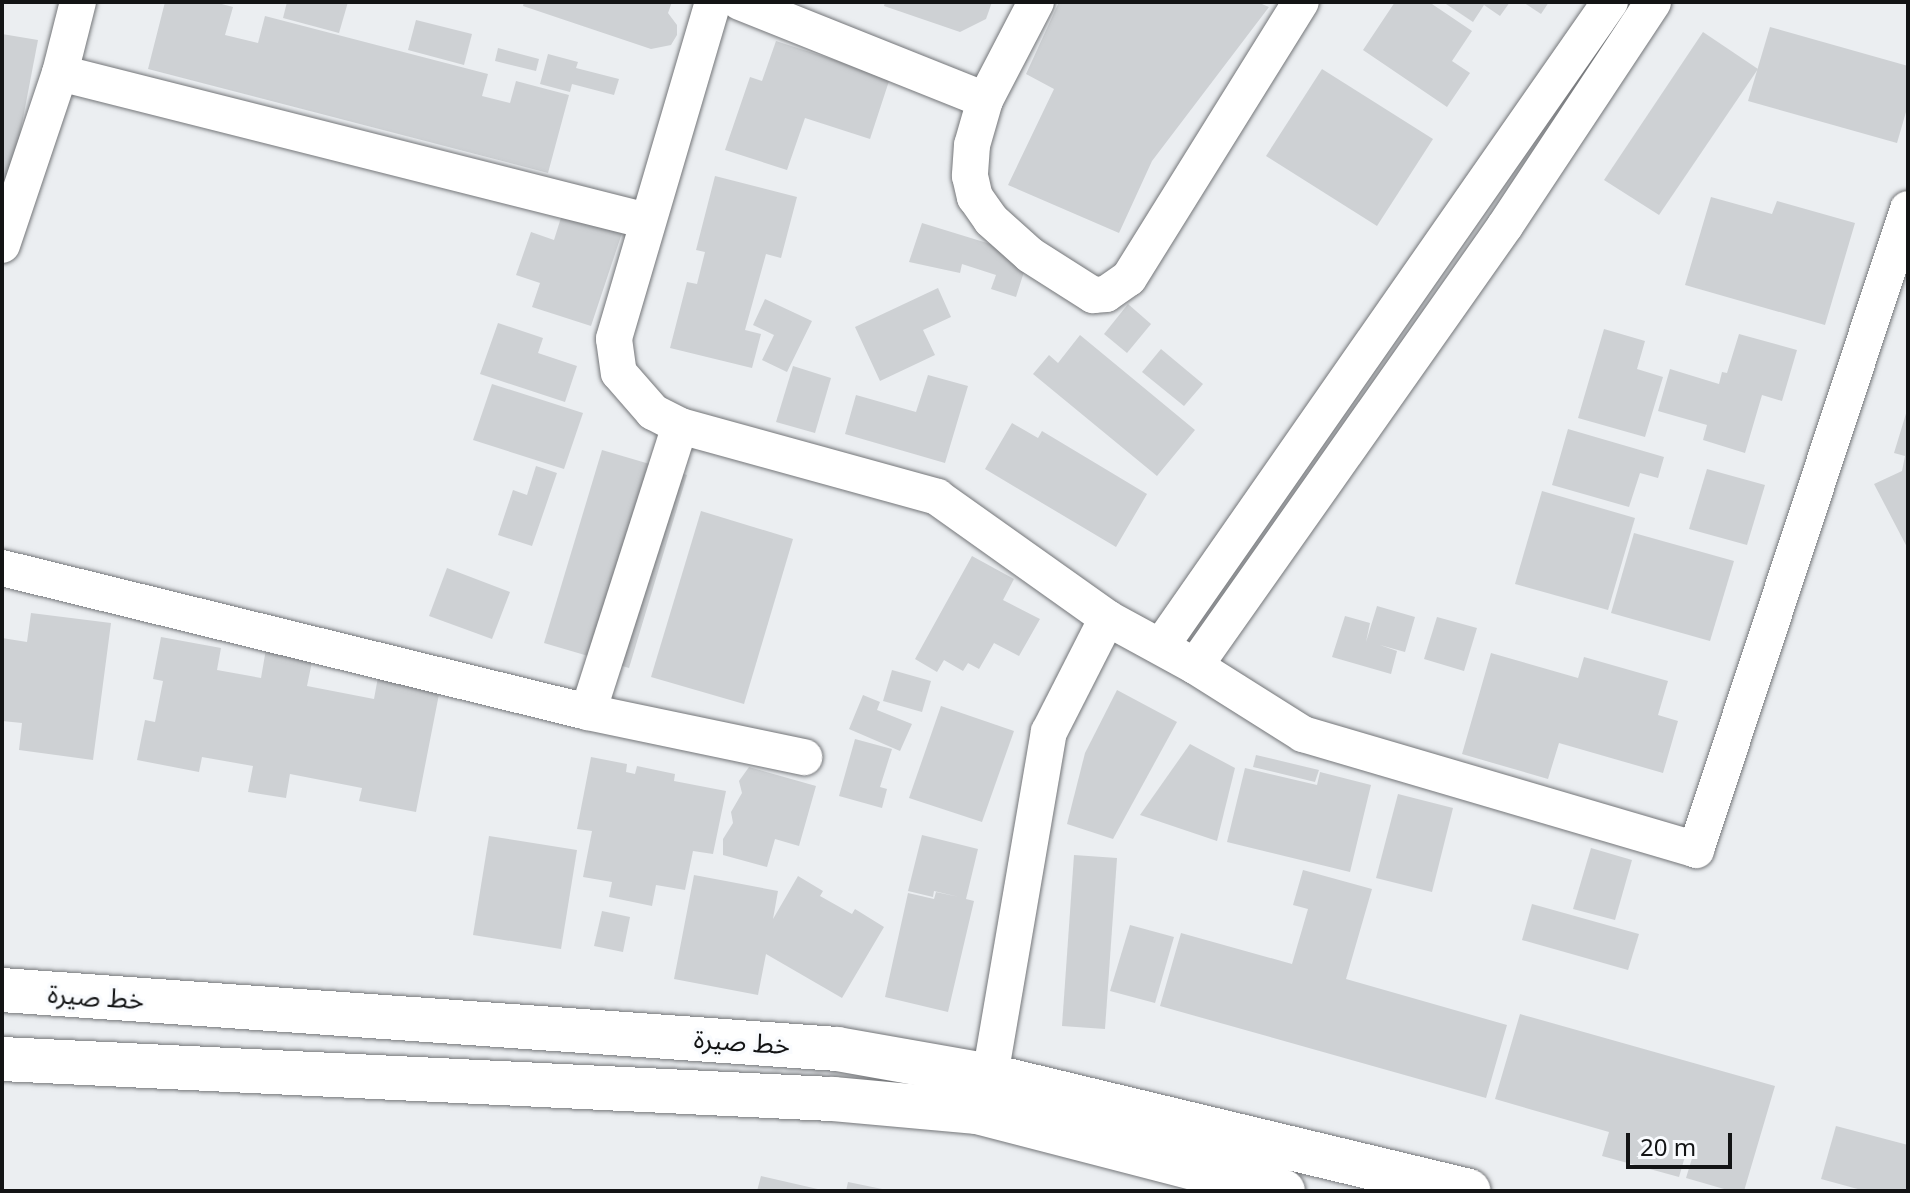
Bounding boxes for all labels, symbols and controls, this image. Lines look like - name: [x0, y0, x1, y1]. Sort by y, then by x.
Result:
- street label: خط صيرة: [47, 978, 145, 1016]
- street label: خط صيرة: [693, 1023, 791, 1061]
- scale bar: [1630, 1117, 1736, 1167]
- text: 20 m: [1640, 1130, 1696, 1163]

